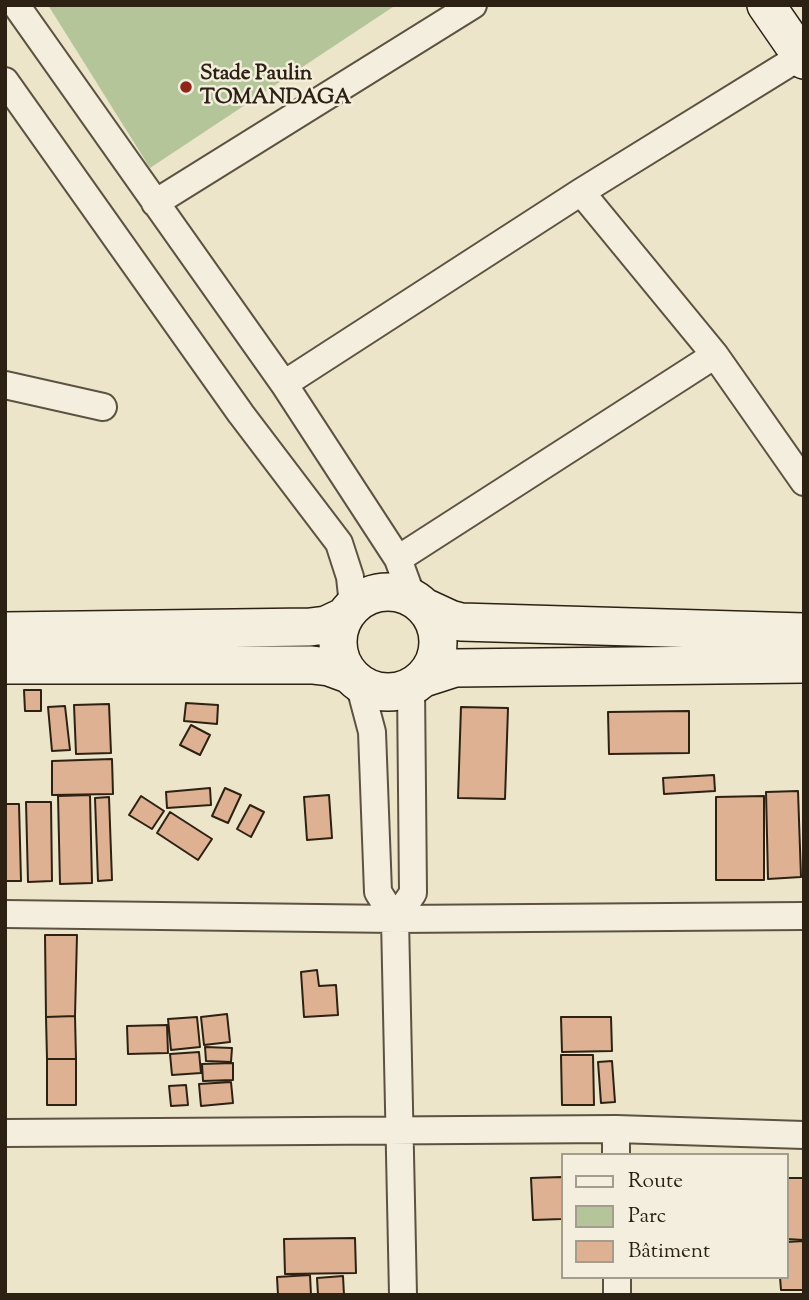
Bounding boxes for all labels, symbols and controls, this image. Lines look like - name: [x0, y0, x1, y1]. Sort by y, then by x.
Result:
- place label: Stade Paulin TOMANDAGA: [200, 62, 351, 112]
- marker: Stade Paulin TOMANDAGA: [178, 79, 194, 95]
- legend: [560, 1153, 788, 1279]
- text: Route: [628, 1167, 683, 1197]
- text: Parc: [628, 1202, 666, 1232]
- text: Bâtiment: [628, 1237, 710, 1267]

